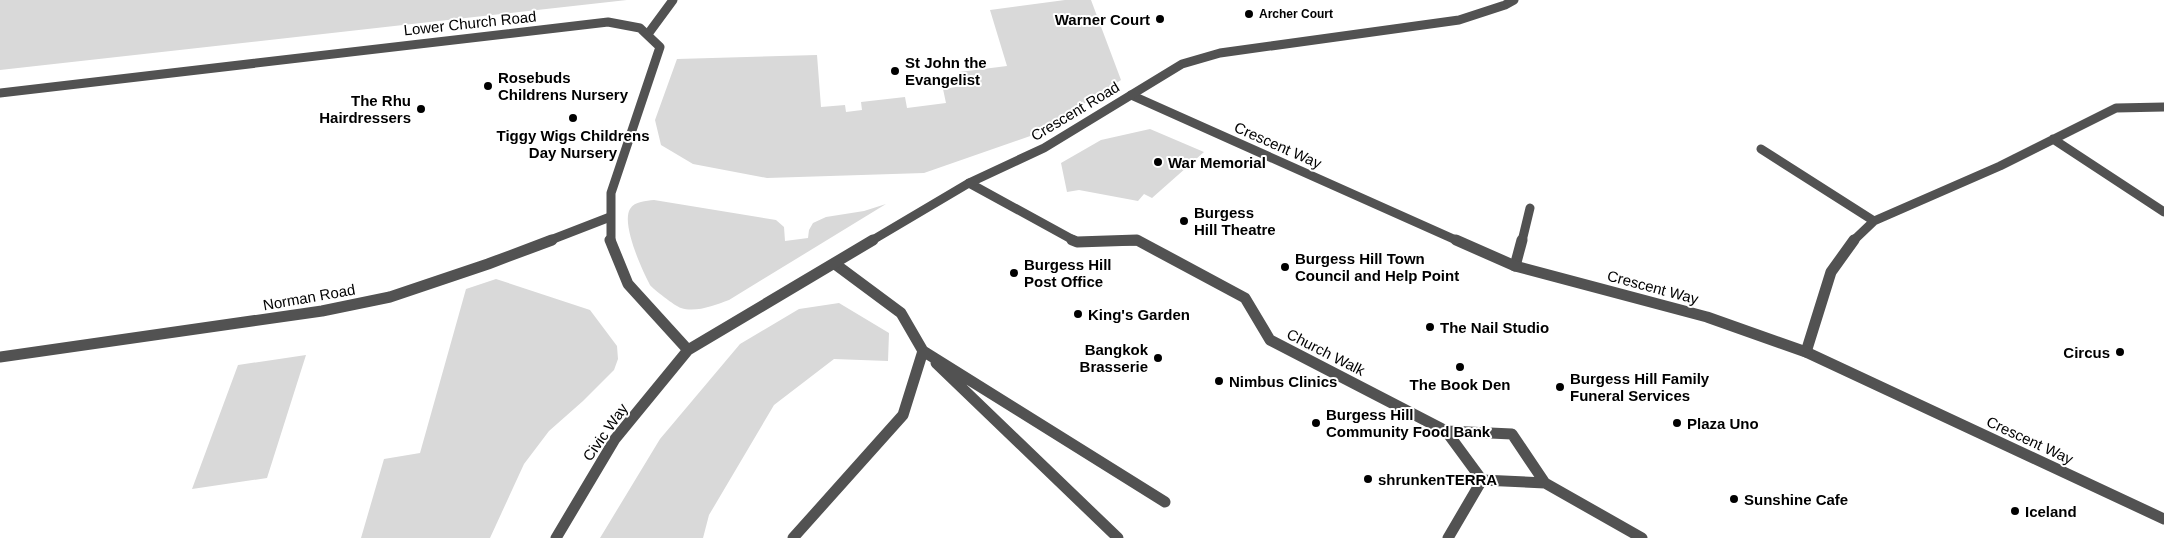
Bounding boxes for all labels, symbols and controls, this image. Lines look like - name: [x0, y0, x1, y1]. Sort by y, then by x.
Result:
- place label: Archer Court: [1259, 7, 1333, 21]
- street label: Lower Church Road: [403, 8, 537, 38]
- marker: Archer Court: [1243, 8, 1255, 20]
- place label: Warner Court: [1055, 11, 1150, 28]
- marker: Warner Court: [1154, 13, 1166, 25]
- place label: St John the Evangelist: [905, 54, 987, 88]
- marker: St John the Evangelist: [889, 65, 901, 77]
- place label: Rosebuds Childrens Nursery: [498, 69, 629, 103]
- street label: Crescent Road: [1028, 78, 1122, 144]
- marker: Rosebuds Childrens Nursery: [482, 80, 494, 92]
- place label: The Rhu Hairdressers: [319, 92, 411, 126]
- marker: The Rhu Hairdressers: [415, 103, 427, 115]
- marker: Tiggy Wigs Childrens Day Nursery: [567, 112, 579, 124]
- street label: Crescent Way: [1232, 118, 1325, 172]
- place label: Tiggy Wigs Childrens Day Nursery: [497, 127, 649, 161]
- place label: War Memorial: [1168, 154, 1266, 171]
- marker: War Memorial: [1152, 156, 1164, 168]
- place label: Burgess Hill Theatre: [1194, 204, 1276, 238]
- marker: Burgess Hill Theatre: [1178, 215, 1190, 227]
- place label: Burgess Hill Town Council and Help Point: [1295, 250, 1459, 284]
- place label: Burgess Hill Post Office: [1024, 256, 1112, 290]
- marker: Burgess Hill Town Council and Help Point: [1279, 261, 1291, 273]
- marker: Burgess Hill Post Office: [1008, 267, 1020, 279]
- street label: Crescent Way: [1606, 267, 1701, 307]
- street label: Norman Road: [262, 281, 356, 313]
- place label: King's Garden: [1088, 306, 1190, 323]
- marker: King's Garden: [1072, 308, 1084, 320]
- place label: The Nail Studio: [1440, 319, 1549, 336]
- marker: The Nail Studio: [1424, 321, 1436, 333]
- street label: Church Walk: [1284, 325, 1368, 379]
- place label: Bangkok Brasserie: [1080, 341, 1149, 375]
- place label: Circus: [2063, 344, 2110, 361]
- marker: Circus: [2114, 346, 2126, 358]
- marker: Bangkok Brasserie: [1152, 352, 1164, 364]
- marker: The Book Den: [1454, 361, 1466, 373]
- place label: Burgess Hill Family Funeral Services: [1570, 370, 1710, 404]
- place label: Nimbus Clinics: [1229, 373, 1337, 390]
- marker: Nimbus Clinics: [1213, 375, 1225, 387]
- place label: The Book Den: [1410, 376, 1510, 393]
- marker: Burgess Hill Family Funeral Services: [1554, 381, 1566, 393]
- street label: Civic Way: [579, 400, 631, 464]
- place label: Burgess Hill Community Food Bank: [1326, 406, 1491, 440]
- street label: Crescent Way: [1984, 413, 2076, 468]
- place label: Plaza Uno: [1687, 415, 1759, 432]
- marker: Burgess Hill Community Food Bank: [1310, 417, 1322, 429]
- marker: Plaza Uno: [1671, 417, 1683, 429]
- place label: shrunkenTERRA: [1378, 471, 1497, 488]
- marker: shrunkenTERRA: [1362, 473, 1374, 485]
- place label: Sunshine Cafe: [1744, 491, 1848, 508]
- marker: Sunshine Cafe: [1728, 493, 1740, 505]
- place label: Iceland: [2025, 503, 2077, 520]
- marker: Iceland: [2009, 505, 2021, 517]

